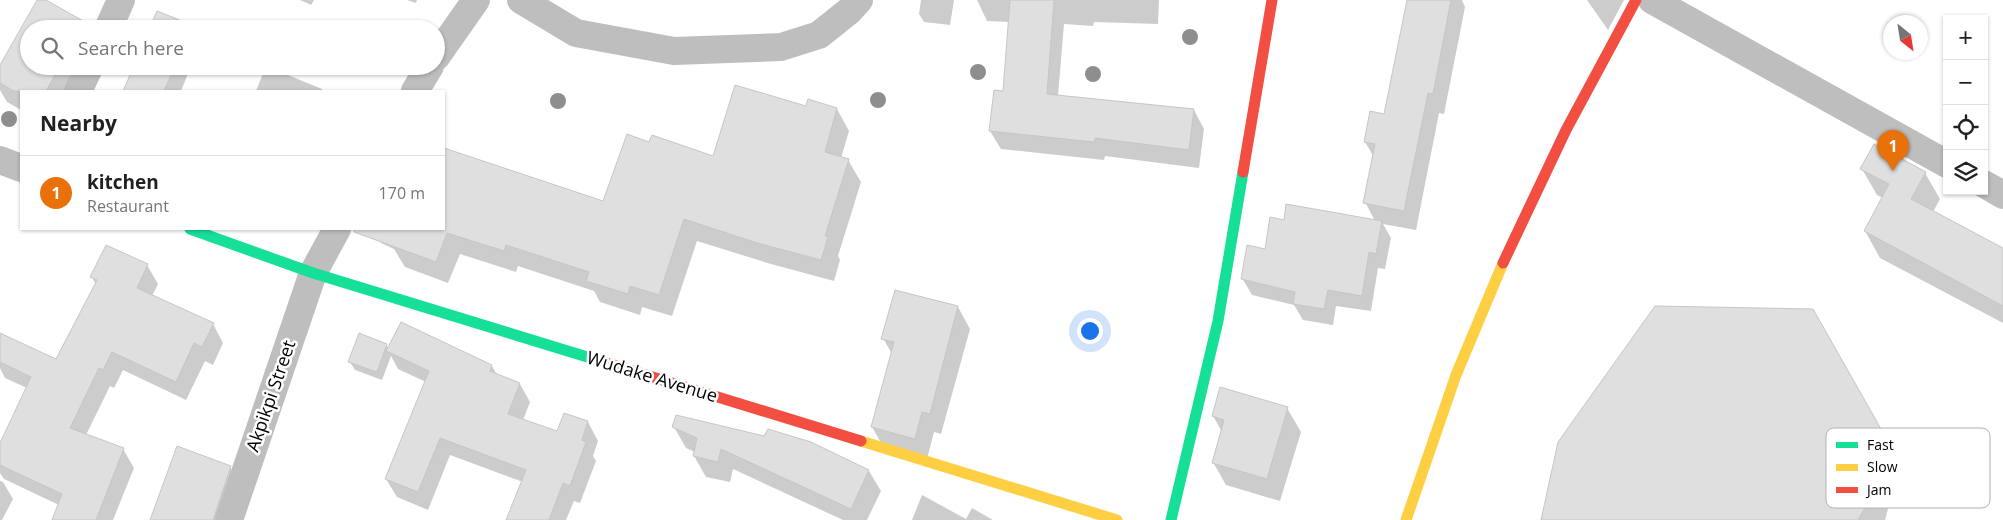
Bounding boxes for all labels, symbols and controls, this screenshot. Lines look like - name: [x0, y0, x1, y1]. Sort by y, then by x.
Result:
- north arrow: [1883, 15, 1928, 60]
- map controls: [1943, 15, 1988, 195]
- button: +: [1943, 15, 1988, 60]
- search box: [20, 20, 445, 75]
- icon: search: [38, 34, 66, 62]
- text: Search here: [78, 35, 184, 61]
- button: −: [1943, 60, 1988, 105]
- button: locate: [1943, 105, 1988, 150]
- text: Nearby: [40, 109, 117, 137]
- pin: 1: [1877, 130, 1909, 171]
- button: layers: [1943, 150, 1988, 195]
- text: kitchen: [87, 169, 159, 195]
- text: 1: [51, 182, 61, 204]
- text: 170 m: [379, 182, 425, 204]
- text: Restaurant: [87, 195, 169, 217]
- your location: [1077, 318, 1103, 344]
- street label: Akpikpi Street: [240, 337, 300, 455]
- street label: Wudake Avenue: [584, 345, 721, 407]
- legend: [1826, 428, 1990, 508]
- text: Fast: [1867, 435, 1894, 454]
- text: Slow: [1867, 457, 1898, 476]
- text: Jam: [1865, 480, 1892, 499]

